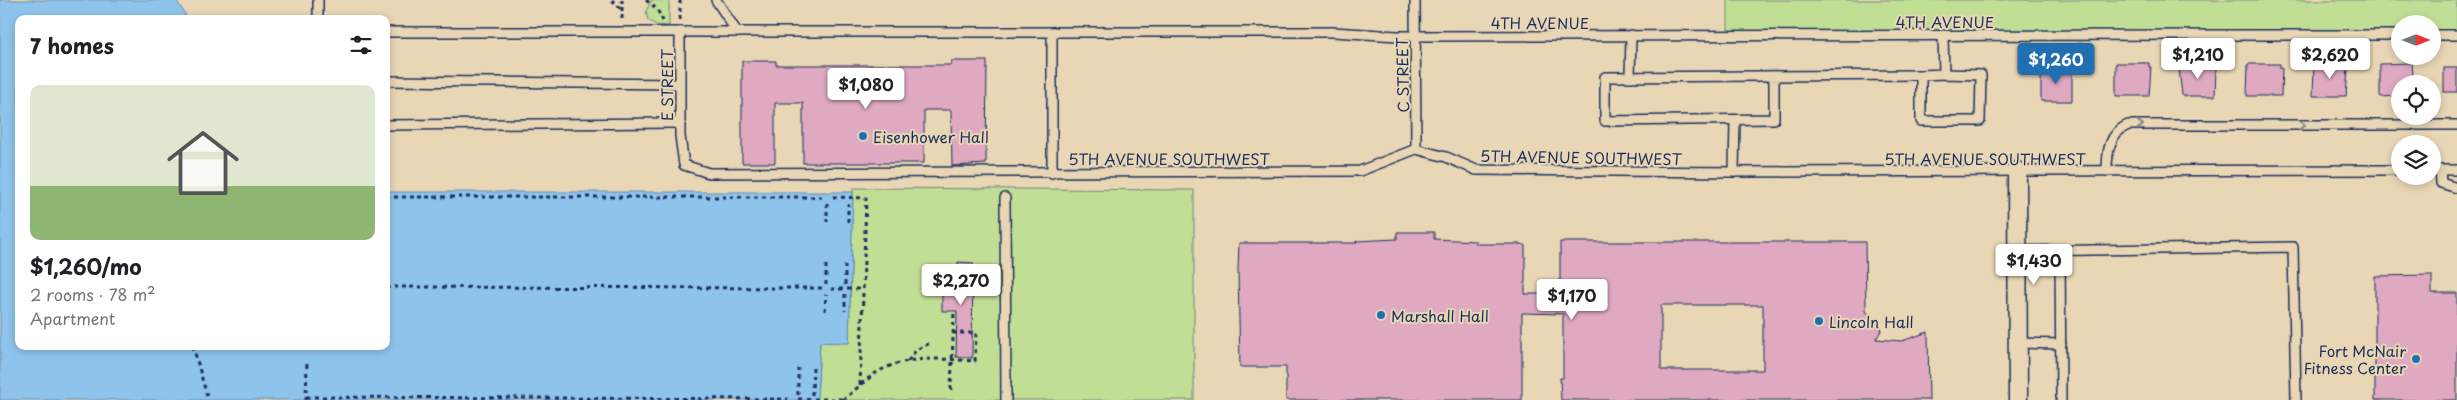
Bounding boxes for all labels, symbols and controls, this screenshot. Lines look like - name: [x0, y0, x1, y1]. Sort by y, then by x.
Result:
- street label: 4TH AVENUE: [1896, 10, 1994, 33]
- street label: 4TH AVENUE: [1491, 11, 1589, 34]
- north arrow: [2391, 15, 2441, 65]
- map controls: [2391, 15, 2441, 185]
- text: 7 homes: [30, 29, 114, 61]
- icon: filters: [347, 31, 375, 59]
- street label: C STREET: [1390, 36, 1414, 113]
- pin: $1,210: [2157, 38, 2239, 80]
- pin: $2,620: [2289, 38, 2371, 80]
- pin: $1,260: [2015, 42, 2097, 85]
- text: $1,210: [2172, 42, 2224, 66]
- text: $2,620: [2301, 42, 2359, 66]
- text: $1,260: [2029, 47, 2084, 71]
- street label: E STREET: [655, 48, 678, 121]
- pin: $1,080: [825, 68, 907, 110]
- text: $1,080: [838, 72, 894, 96]
- button: locate: [2391, 75, 2441, 125]
- icon: home: [158, 118, 248, 208]
- one-way arrow: [2136, 120, 2144, 130]
- one-way arrow: [2298, 120, 2306, 130]
- place label: Eisenhower Hall: [873, 125, 989, 148]
- marker: Eisenhower Hall: [857, 130, 869, 142]
- button: layers: [2391, 135, 2441, 185]
- street label: 5TH AVENUE SOUTHWEST: [1480, 144, 1683, 170]
- street label: 5TH AVENUE SOUTHWEST: [1068, 147, 1271, 170]
- street label: 5TH AVENUE SOUTHWEST: [1884, 147, 2087, 170]
- pin: $1,430: [1993, 244, 2075, 286]
- text: $1,430: [2006, 248, 2062, 272]
- text: $1,260/mo: [30, 250, 142, 282]
- pin: $2,270: [920, 264, 1002, 306]
- text: $2,270: [933, 268, 989, 292]
- pin: $1,170: [1531, 278, 1613, 321]
- text: 2 rooms · 78 m²: [30, 282, 156, 306]
- text: $1,170: [1548, 283, 1596, 307]
- place label: Marshall Hall: [1391, 304, 1489, 327]
- text: Apartment: [30, 306, 115, 330]
- marker: Marshall Hall: [1375, 309, 1387, 321]
- place label: Lincoln Hall: [1829, 310, 1914, 333]
- marker: Lincoln Hall: [1813, 315, 1825, 327]
- place label: Fort McNair Fitness Center: [2303, 339, 2406, 379]
- marker: Fort McNair Fitness Center: [2410, 353, 2422, 365]

